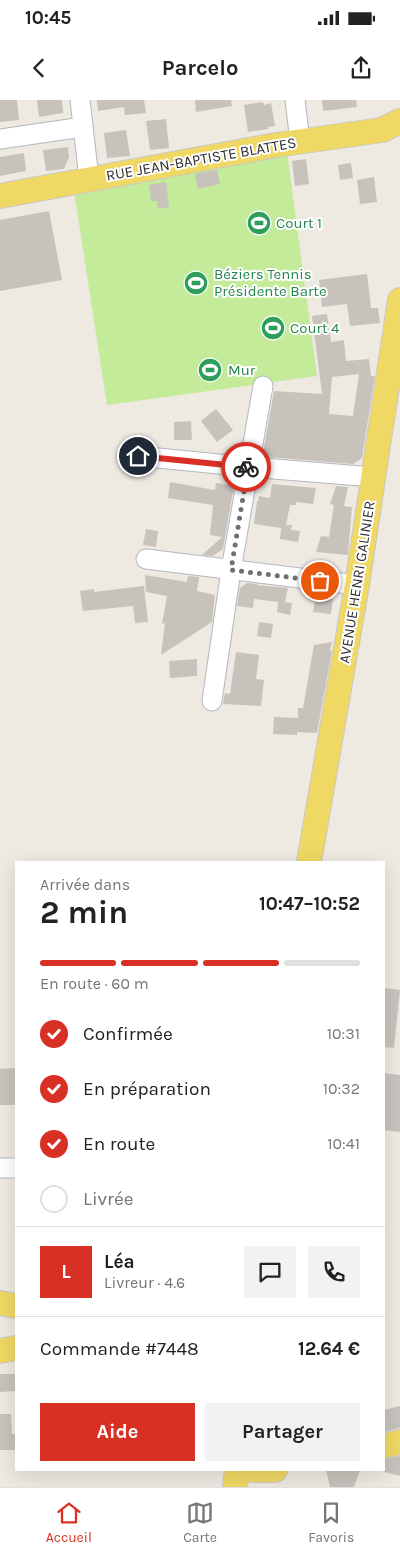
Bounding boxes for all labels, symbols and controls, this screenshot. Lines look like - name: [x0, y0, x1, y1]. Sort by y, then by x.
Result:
- text: 10:45: [25, 7, 71, 29]
- icon: back: [25, 54, 53, 82]
- icon: share: [347, 54, 375, 82]
- text: Parcelo: [162, 55, 238, 81]
- street label: RUE JEAN-BAPTISTE BLATTES: [104, 133, 298, 185]
- sports icon: Court 1: [246, 210, 272, 236]
- place label: Court 1: [276, 214, 322, 232]
- place label: Béziers Tennis Présidente Barte: [214, 265, 327, 300]
- sports icon: Béziers Tennis Présidente Barte: [183, 270, 209, 296]
- sports icon: Court 4: [260, 315, 286, 341]
- place label: Court 4: [290, 319, 340, 337]
- sports icon: Mur: [197, 357, 223, 383]
- place label: Mur: [228, 361, 256, 379]
- pin: [117, 435, 159, 477]
- icon: home: [124, 442, 152, 470]
- courier: [221, 442, 271, 492]
- icon: bike: [232, 453, 260, 481]
- street label: AVENUE HENRI GALINIER: [335, 499, 379, 665]
- pin: [299, 560, 341, 602]
- icon: bag: [306, 567, 334, 595]
- text: Arrivée dans: [40, 875, 130, 894]
- text: 10:47–10:52: [259, 893, 360, 915]
- text: 2 min: [40, 894, 128, 931]
- text: En route · 60 m: [40, 974, 149, 993]
- icon: check: [40, 1020, 68, 1048]
- text: Confirmée: [83, 1023, 173, 1045]
- text: 10:31: [327, 1024, 360, 1043]
- icon: check: [40, 1075, 68, 1103]
- text: En préparation: [83, 1078, 211, 1100]
- text: 10:32: [323, 1079, 360, 1098]
- icon: check: [40, 1130, 68, 1158]
- text: En route: [83, 1133, 155, 1155]
- text: 10:41: [327, 1134, 360, 1153]
- text: Livrée: [83, 1188, 133, 1210]
- button: chat: [244, 1246, 296, 1298]
- button: phone: [308, 1246, 360, 1298]
- text: Léa: [104, 1251, 135, 1273]
- text: L: [61, 1261, 71, 1283]
- text: Livreur · 4.6: [104, 1273, 185, 1292]
- text: Commande #7448: [40, 1338, 199, 1360]
- text: 12.64 €: [298, 1338, 360, 1360]
- button: Aide: [40, 1403, 195, 1461]
- button: Partager: [205, 1403, 360, 1461]
- tab: Accueil: [46, 1499, 92, 1546]
- tab: Carte: [183, 1499, 217, 1546]
- tab: Favoris: [308, 1499, 354, 1546]

